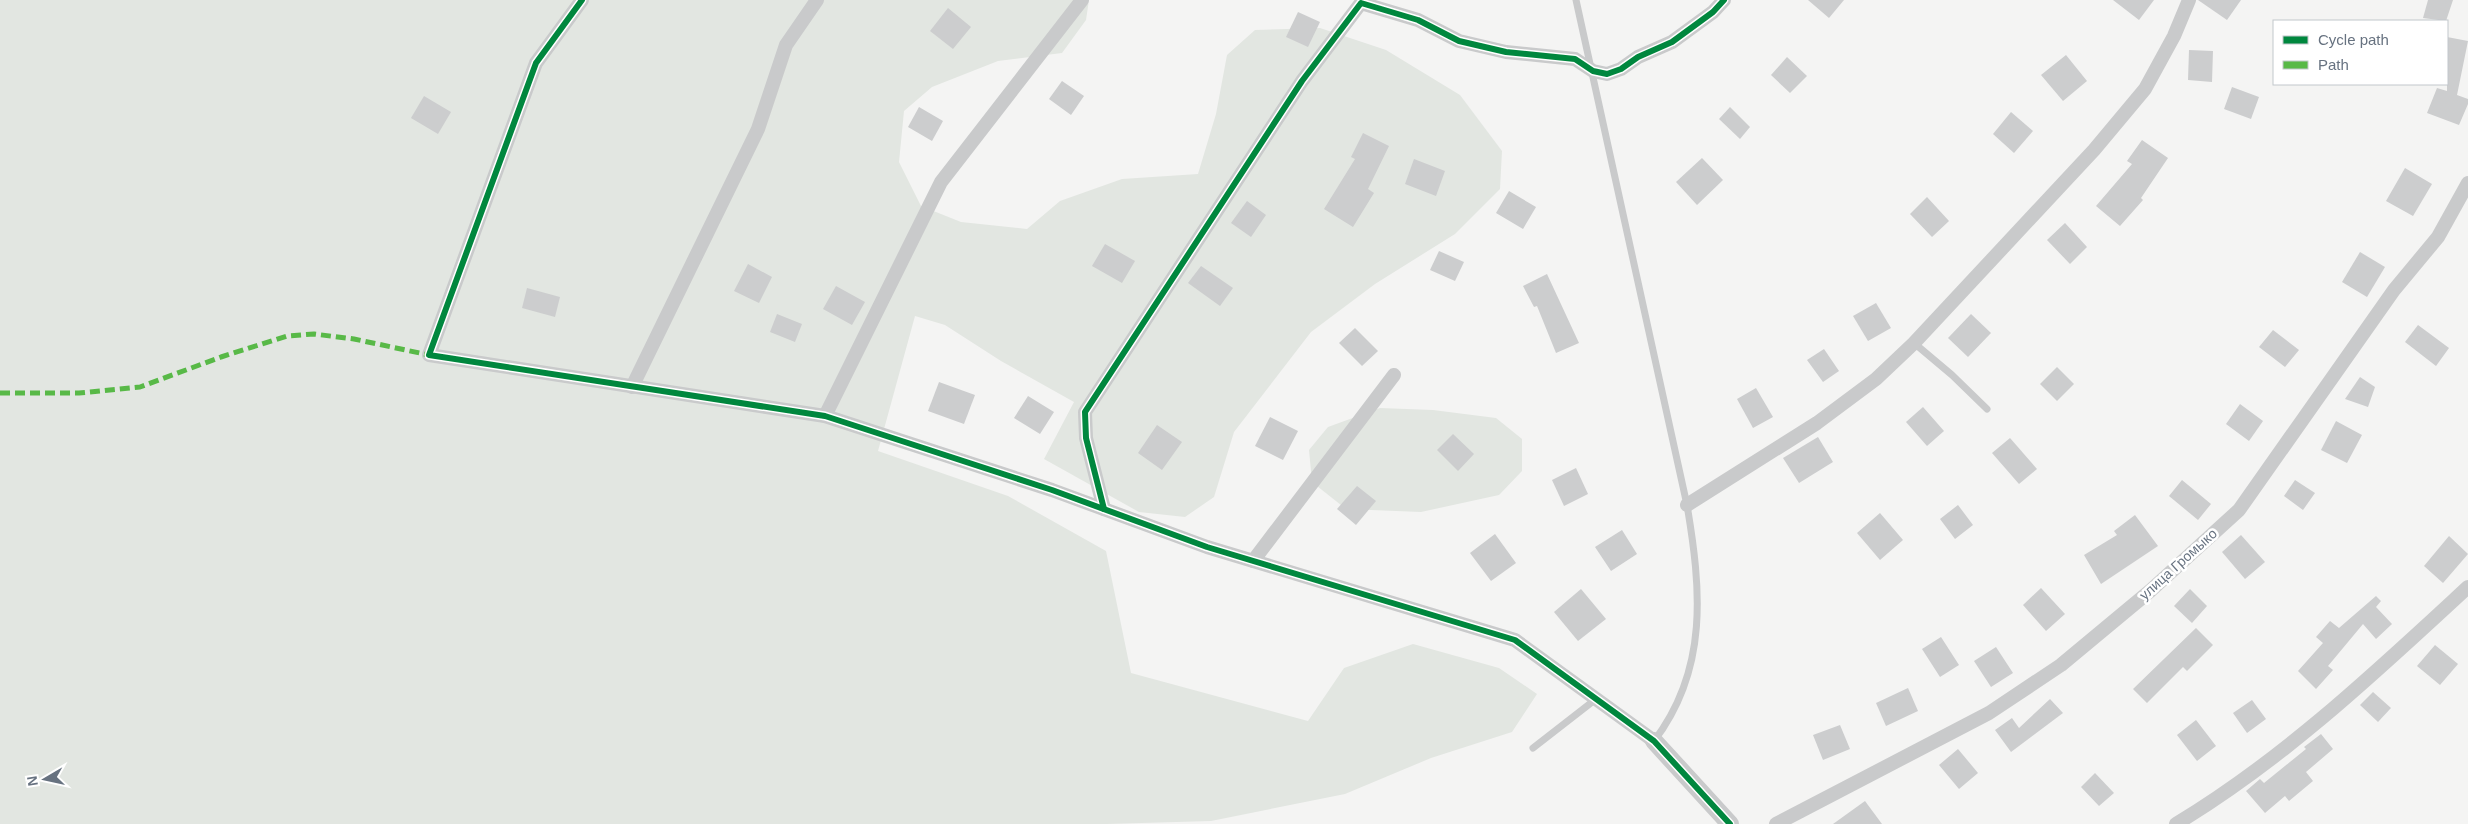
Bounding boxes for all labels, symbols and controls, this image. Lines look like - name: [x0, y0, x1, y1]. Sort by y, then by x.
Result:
- legend: [2273, 20, 2448, 85]
- text: Cycle path: [2318, 31, 2389, 48]
- text: Path: [2318, 56, 2349, 73]
- street label: улица Громыко: [2136, 525, 2220, 603]
- north arrow: [20, 754, 70, 804]
- text: N: [23, 775, 41, 787]

